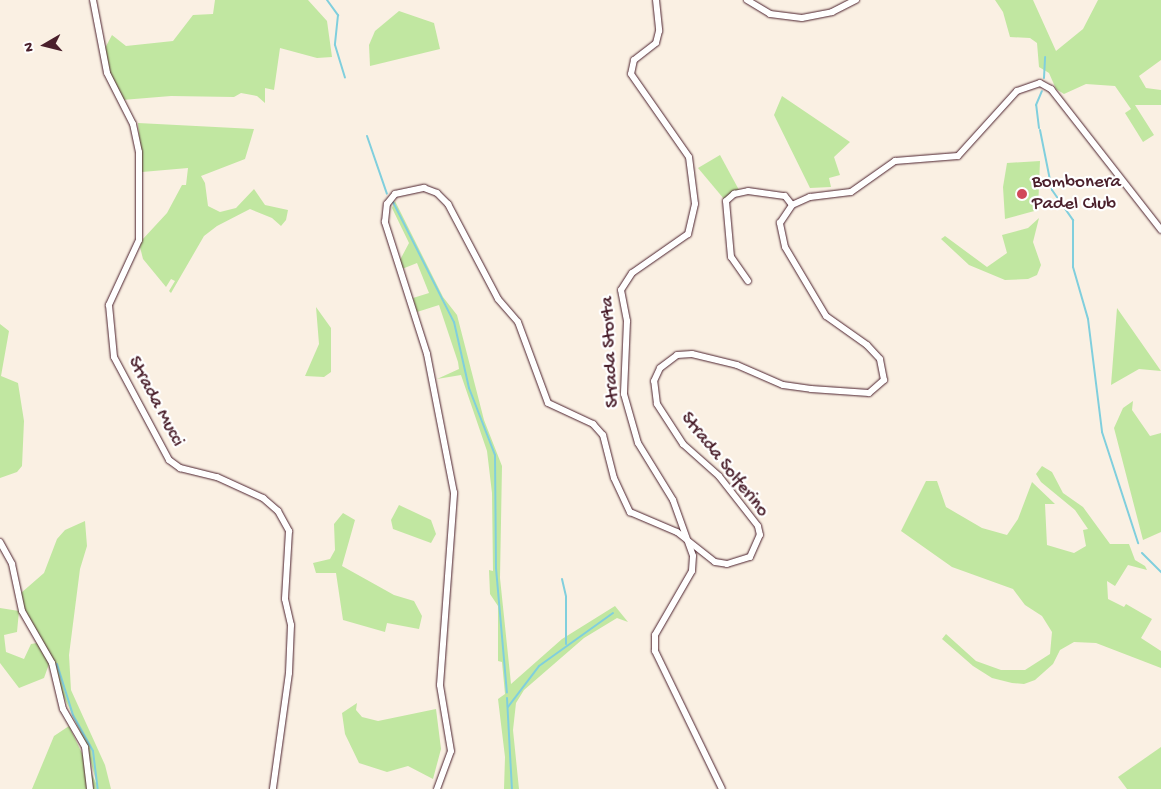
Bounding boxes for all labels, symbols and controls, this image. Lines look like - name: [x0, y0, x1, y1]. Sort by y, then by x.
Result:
- north arrow: [20, 20, 70, 70]
- text: N: [21, 41, 39, 53]
- place label: Bombonera Padel Club: [1032, 172, 1121, 216]
- marker: Bombonera Padel Club: [1016, 188, 1028, 200]
- street label: Strada Storta: [597, 296, 625, 408]
- street label: Strada Mucci: [122, 353, 188, 451]
- street label: Strada Solferino: [675, 408, 773, 522]

